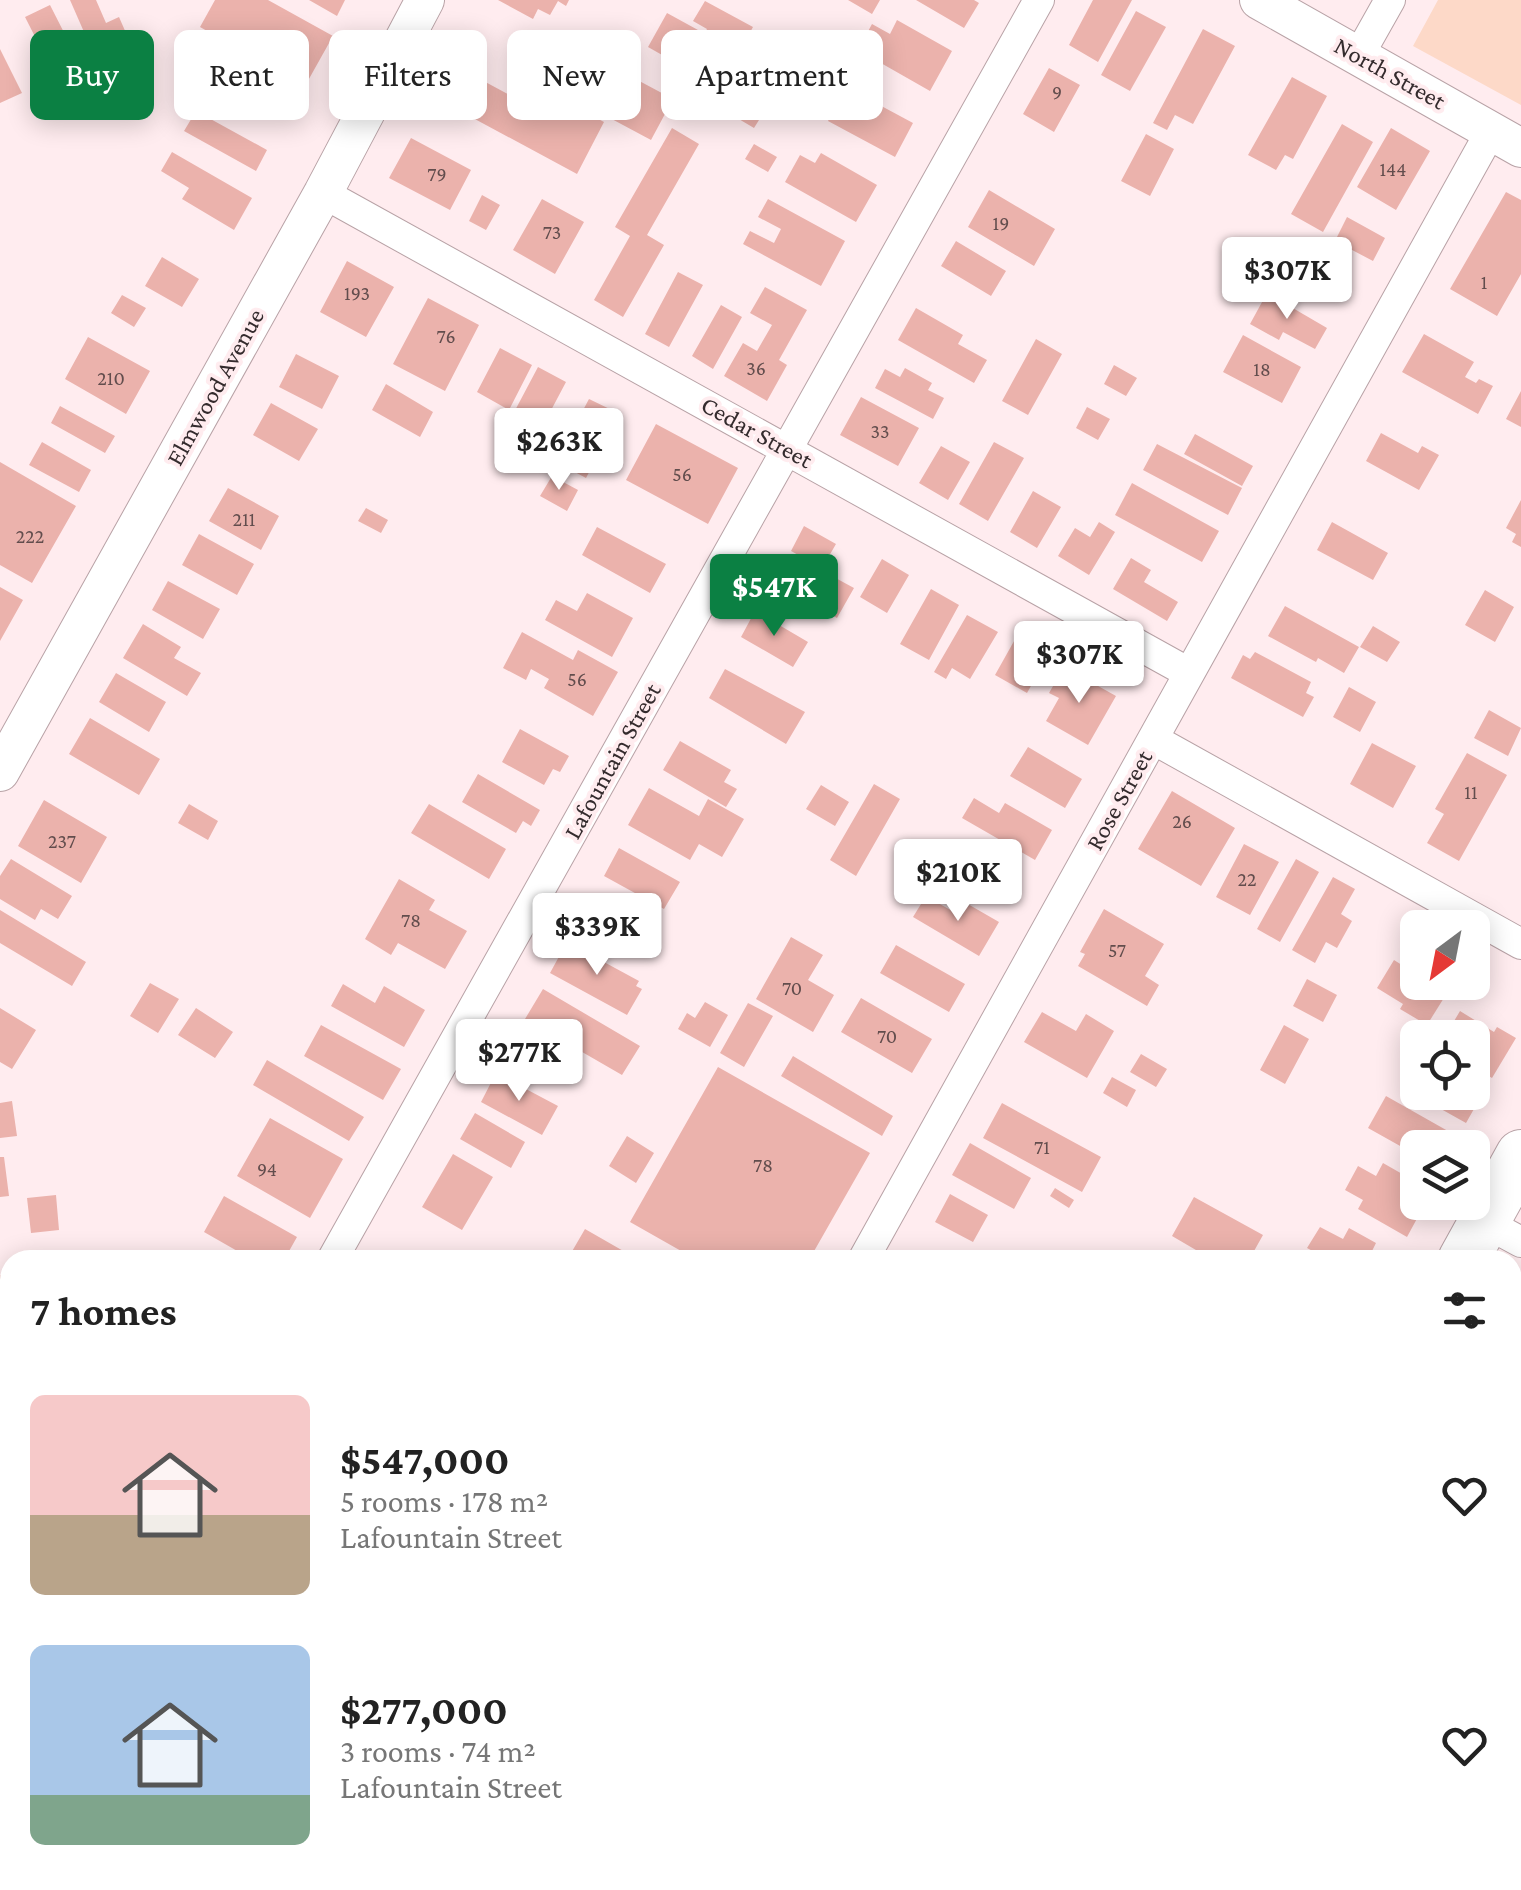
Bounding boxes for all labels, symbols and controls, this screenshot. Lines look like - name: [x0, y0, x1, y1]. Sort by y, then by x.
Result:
- chip: Buy: [30, 30, 154, 120]
- chip: Rent: [174, 30, 309, 120]
- chip: Filters: [329, 30, 487, 120]
- chip: New: [507, 30, 641, 120]
- chip: Apartment: [661, 30, 883, 120]
- street label: North Street: [1330, 31, 1451, 115]
- house number: 9: [1052, 81, 1062, 103]
- house number: 144: [1379, 158, 1407, 180]
- house number: 79: [427, 163, 447, 185]
- house number: 19: [993, 212, 1009, 234]
- house number: 73: [543, 221, 561, 243]
- pin: $307K: [1217, 237, 1357, 322]
- text: $307K: [1244, 251, 1330, 287]
- house number: 1: [1481, 271, 1487, 293]
- house number: 193: [344, 282, 370, 304]
- street label: Elmwood Avenue: [161, 304, 269, 470]
- house number: 76: [436, 325, 456, 347]
- house number: 36: [746, 357, 766, 379]
- house number: 18: [1253, 358, 1271, 380]
- house number: 210: [97, 367, 125, 389]
- street label: Cedar Street: [697, 390, 818, 474]
- pin: $263K: [489, 408, 629, 493]
- house number: 33: [871, 420, 889, 442]
- text: $263K: [516, 422, 602, 458]
- house number: 56: [672, 463, 692, 485]
- house number: 211: [233, 508, 255, 530]
- house number: 222: [16, 525, 44, 547]
- pin: $547K: [704, 554, 844, 639]
- text: $547K: [732, 568, 816, 604]
- pin: $307K: [1009, 621, 1149, 706]
- text: $307K: [1036, 635, 1122, 671]
- house number: 56: [567, 668, 587, 690]
- street label: Lafountain Street: [558, 678, 666, 843]
- street label: Rose Street: [1081, 745, 1158, 855]
- house number: 11: [1464, 781, 1478, 803]
- house number: 26: [1172, 810, 1192, 832]
- house number: 237: [48, 830, 76, 852]
- pin: $210K: [888, 839, 1028, 924]
- text: $210K: [916, 853, 1000, 889]
- house number: 22: [1238, 868, 1256, 890]
- pin: $339K: [527, 893, 667, 978]
- text: $339K: [555, 907, 640, 943]
- house number: 78: [401, 909, 421, 931]
- north arrow: [1400, 910, 1490, 1000]
- map controls: [1400, 910, 1490, 1220]
- house number: 57: [1108, 939, 1126, 961]
- house number: 70: [782, 977, 802, 999]
- pin: $277K: [449, 1019, 589, 1104]
- button: locate: [1400, 1020, 1490, 1110]
- house number: 70: [877, 1025, 897, 1047]
- text: $277K: [478, 1033, 560, 1069]
- button: layers: [1400, 1130, 1490, 1220]
- house number: 71: [1034, 1136, 1050, 1158]
- house number: 78: [753, 1154, 773, 1176]
- house number: 94: [257, 1158, 277, 1180]
- icon: filters: [1437, 1283, 1492, 1338]
- text: 7 homes: [30, 1287, 177, 1334]
- icon: home: [110, 1435, 230, 1555]
- text: $547,000: [340, 1436, 510, 1483]
- icon: heart: [1437, 1468, 1492, 1523]
- text: 5 rooms · 178 m²: [340, 1483, 548, 1519]
- text: Lafountain Street: [340, 1519, 562, 1555]
- icon: home: [110, 1685, 230, 1805]
- text: $277,000: [340, 1686, 508, 1733]
- icon: heart: [1437, 1718, 1492, 1773]
- text: 3 rooms · 74 m²: [340, 1733, 536, 1769]
- text: Lafountain Street: [340, 1769, 562, 1805]

